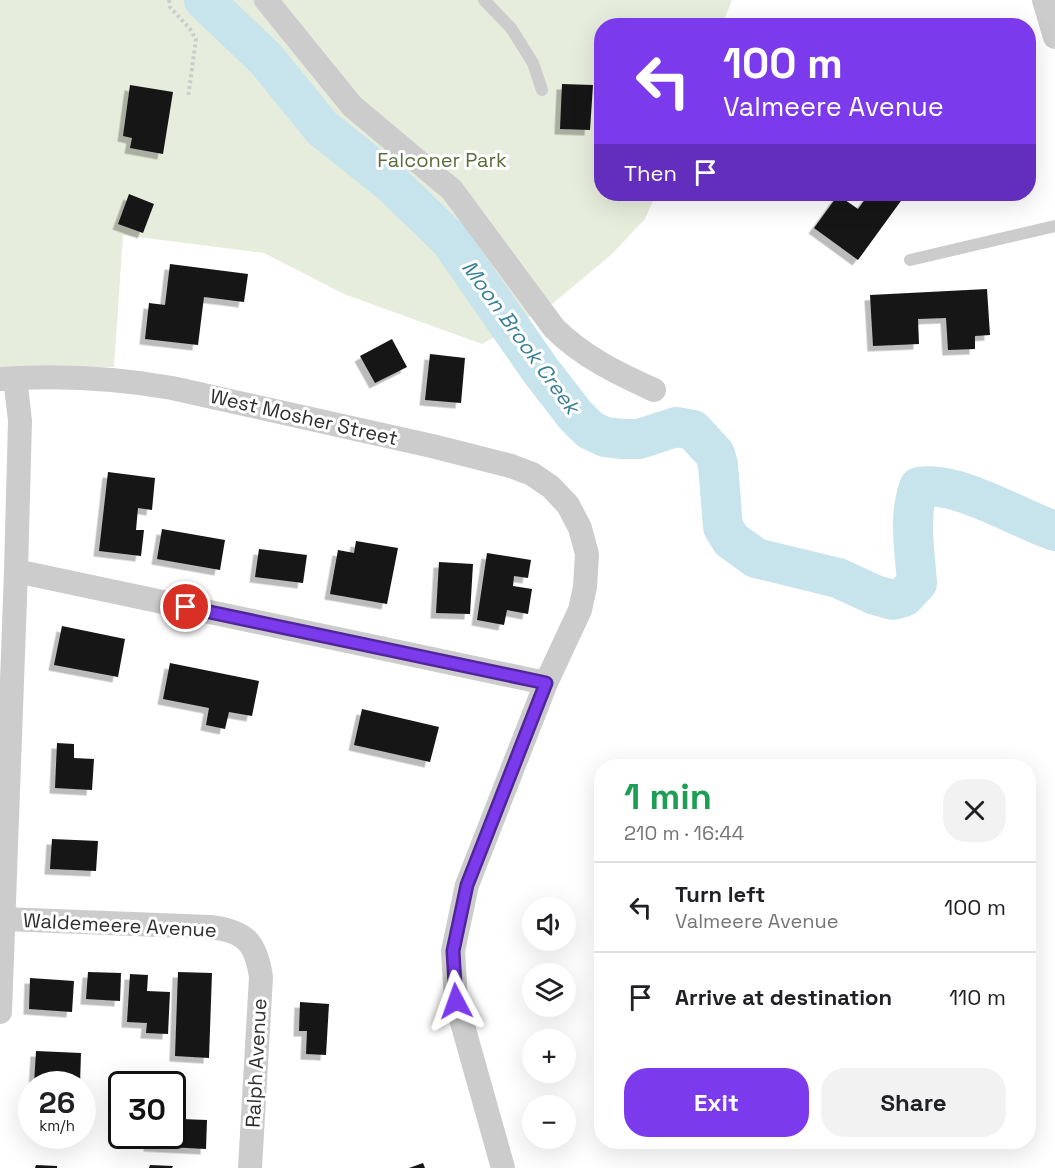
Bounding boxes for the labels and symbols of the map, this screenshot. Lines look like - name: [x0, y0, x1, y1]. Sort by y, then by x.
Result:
- park label: Falconer Park: [377, 147, 507, 173]
- water label: Moon Brook Creek: [456, 255, 587, 421]
- street label: West Mosher Street: [208, 383, 400, 451]
- pin: [160, 581, 211, 632]
- street label: Waldemeere Avenue: [23, 907, 217, 943]
- position arrow: [424, 969, 488, 1033]
- street label: Ralph Avenue: [240, 998, 272, 1128]
- speed limit sign: 30: [108, 1071, 186, 1149]

